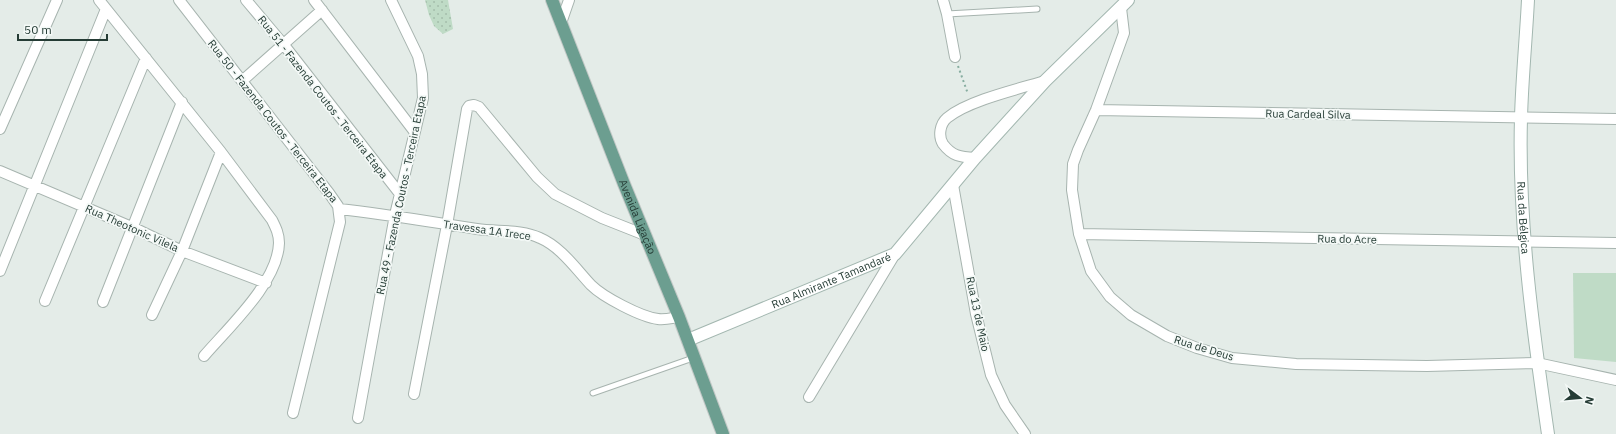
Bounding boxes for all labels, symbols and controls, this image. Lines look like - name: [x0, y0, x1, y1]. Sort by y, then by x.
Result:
- street label: Rua 51 - Fazenda Coutos - Terceira Etapa: [255, 13, 391, 181]
- scale bar: [18, 16, 107, 42]
- text: 50 m: [24, 22, 52, 37]
- street label: Rua 50 - Fazenda Coutos - Terceira Etapa: [205, 37, 341, 205]
- street label: Rua 49 - Fazenda Coutos - Terceira Etapa: [373, 94, 429, 296]
- street label: Rua Cardeal Silva: [1265, 106, 1351, 122]
- street label: Avenida Ligação: [616, 177, 659, 256]
- street label: Rua da Bélgica: [1514, 181, 1533, 255]
- street label: Rua Theotonic Vilela: [83, 201, 181, 255]
- street label: Travessa 1A Irece: [442, 217, 532, 243]
- street label: Rua do Acre: [1317, 231, 1377, 247]
- street label: Rua Almirante Tamandaré: [769, 249, 893, 312]
- street label: Rua 13 de Maio: [963, 275, 993, 353]
- street label: Rua de Deus: [1172, 332, 1236, 364]
- north arrow: [1560, 378, 1600, 418]
- text: N: [1582, 395, 1597, 407]

